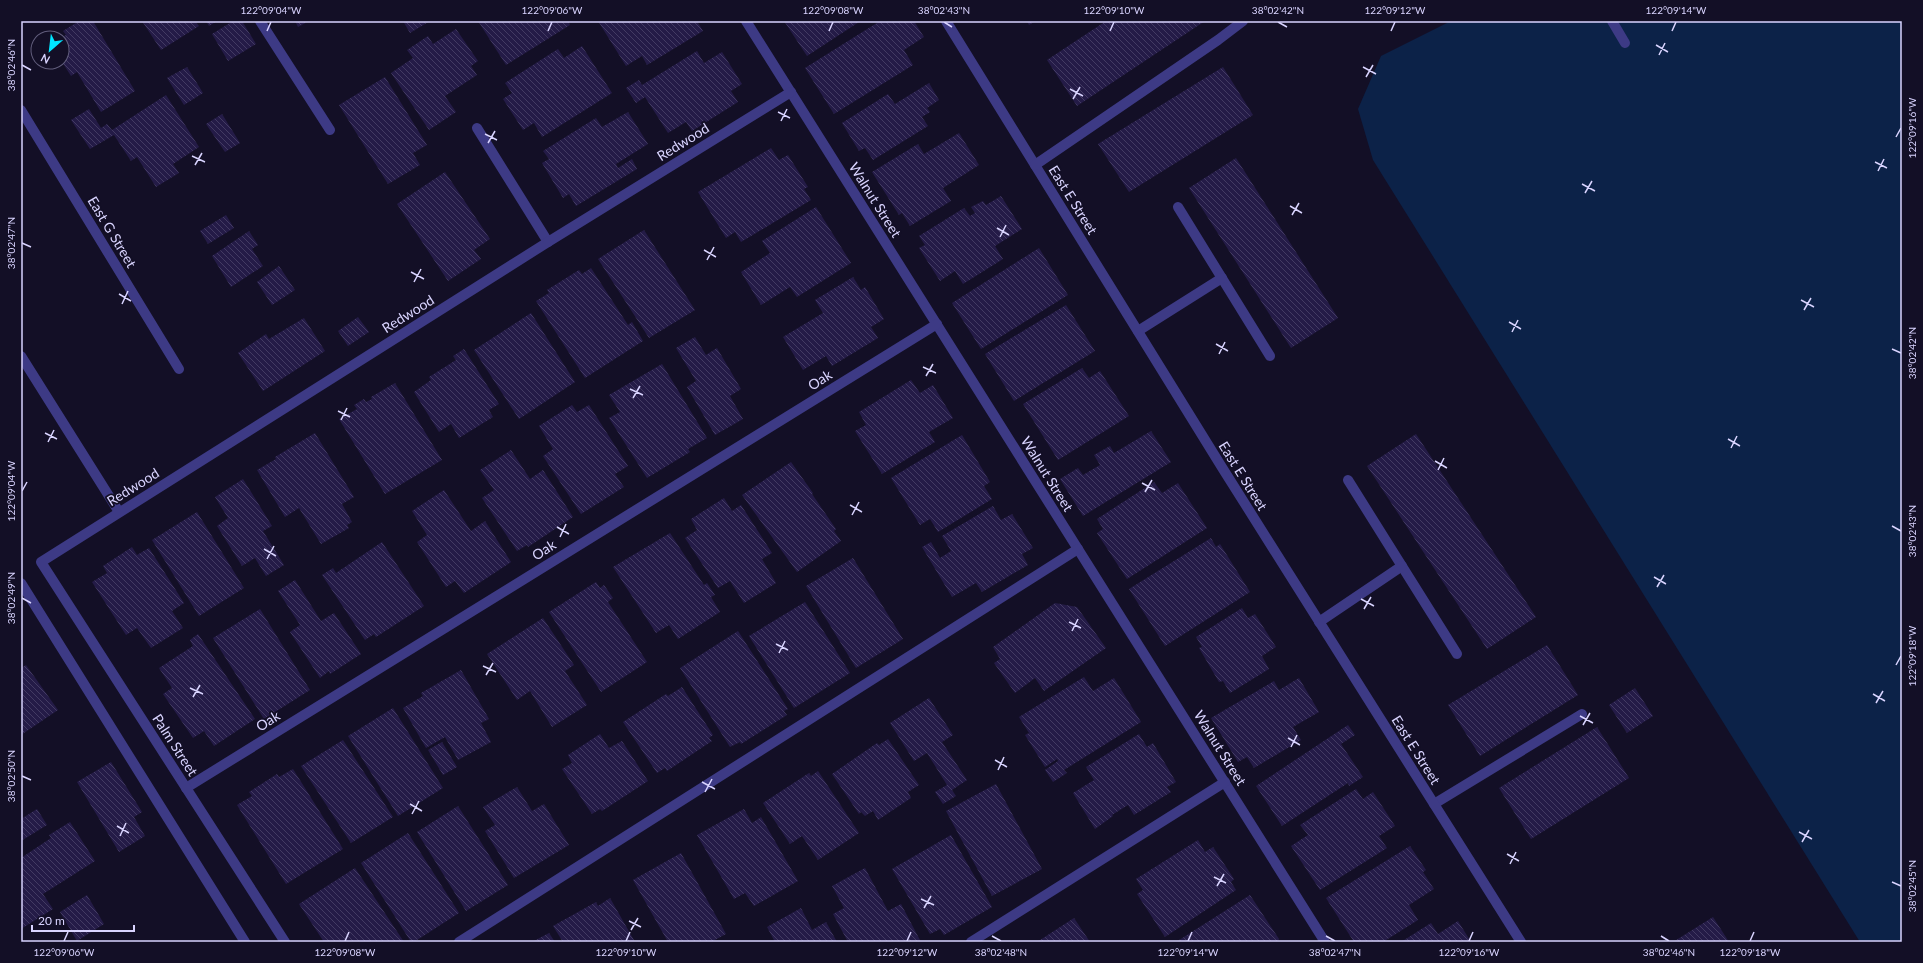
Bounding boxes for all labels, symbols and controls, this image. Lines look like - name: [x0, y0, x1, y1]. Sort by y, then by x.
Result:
- text: 122°09'04"W: [241, 4, 302, 16]
- text: 122°09'06"W: [522, 4, 583, 16]
- text: 122°09'08"W: [803, 4, 864, 16]
- text: 38°02'43"N: [918, 4, 970, 16]
- text: 122°09'10"W: [1084, 4, 1145, 16]
- text: 38°02'42"N: [1252, 4, 1304, 16]
- text: 122°09'12"W: [1365, 4, 1426, 16]
- text: 122°09'14"W: [1646, 4, 1707, 16]
- north arrow: [30, 30, 70, 70]
- text: 38°02'46"N: [5, 39, 17, 91]
- text: N: [38, 52, 52, 67]
- text: 122°09'16"W: [1906, 97, 1918, 158]
- street label: Redwood: [654, 119, 712, 164]
- street label: Walnut Street: [846, 159, 905, 240]
- street label: East E Street: [1046, 162, 1101, 237]
- street label: East G Street: [84, 193, 140, 271]
- text: 38°02'47"N: [5, 217, 17, 269]
- street label: Redwood: [379, 291, 437, 336]
- text: 38°02'42"N: [1906, 327, 1918, 379]
- street label: Oak: [805, 365, 836, 393]
- street label: Walnut Street: [1018, 433, 1077, 514]
- street label: East E Street: [1216, 438, 1271, 513]
- text: 122°09'04"W: [5, 460, 17, 521]
- street label: Redwood: [104, 464, 162, 509]
- text: 38°02'43"N: [1906, 505, 1918, 557]
- street label: Oak: [529, 535, 560, 563]
- text: 38°02'49"N: [5, 572, 17, 624]
- text: 122°09'18"W: [1906, 625, 1918, 686]
- street label: Oak: [253, 706, 284, 734]
- street label: Walnut Street: [1191, 707, 1250, 788]
- street label: Palm Street: [149, 711, 202, 779]
- street label: East E Street: [1389, 712, 1444, 787]
- text: 38°02'50"N: [5, 750, 17, 802]
- text: 38°02'45"N: [1906, 860, 1918, 912]
- scale bar: [32, 907, 134, 933]
- text: 20 m: [38, 913, 65, 928]
- text: 122°09'06"W: [34, 946, 95, 958]
- text: 122°09'08"W: [315, 946, 376, 958]
- text: 122°09'10"W: [596, 946, 657, 958]
- text: 122°09'12"W: [877, 946, 938, 958]
- text: 38°02'48"N: [975, 946, 1027, 958]
- text: 122°09'14"W: [1158, 946, 1219, 958]
- text: 38°02'47"N: [1309, 946, 1361, 958]
- text: 122°09'16"W: [1439, 946, 1500, 958]
- text: 38°02'46"N: [1643, 946, 1695, 958]
- text: 122°09'18"W: [1720, 946, 1781, 958]

